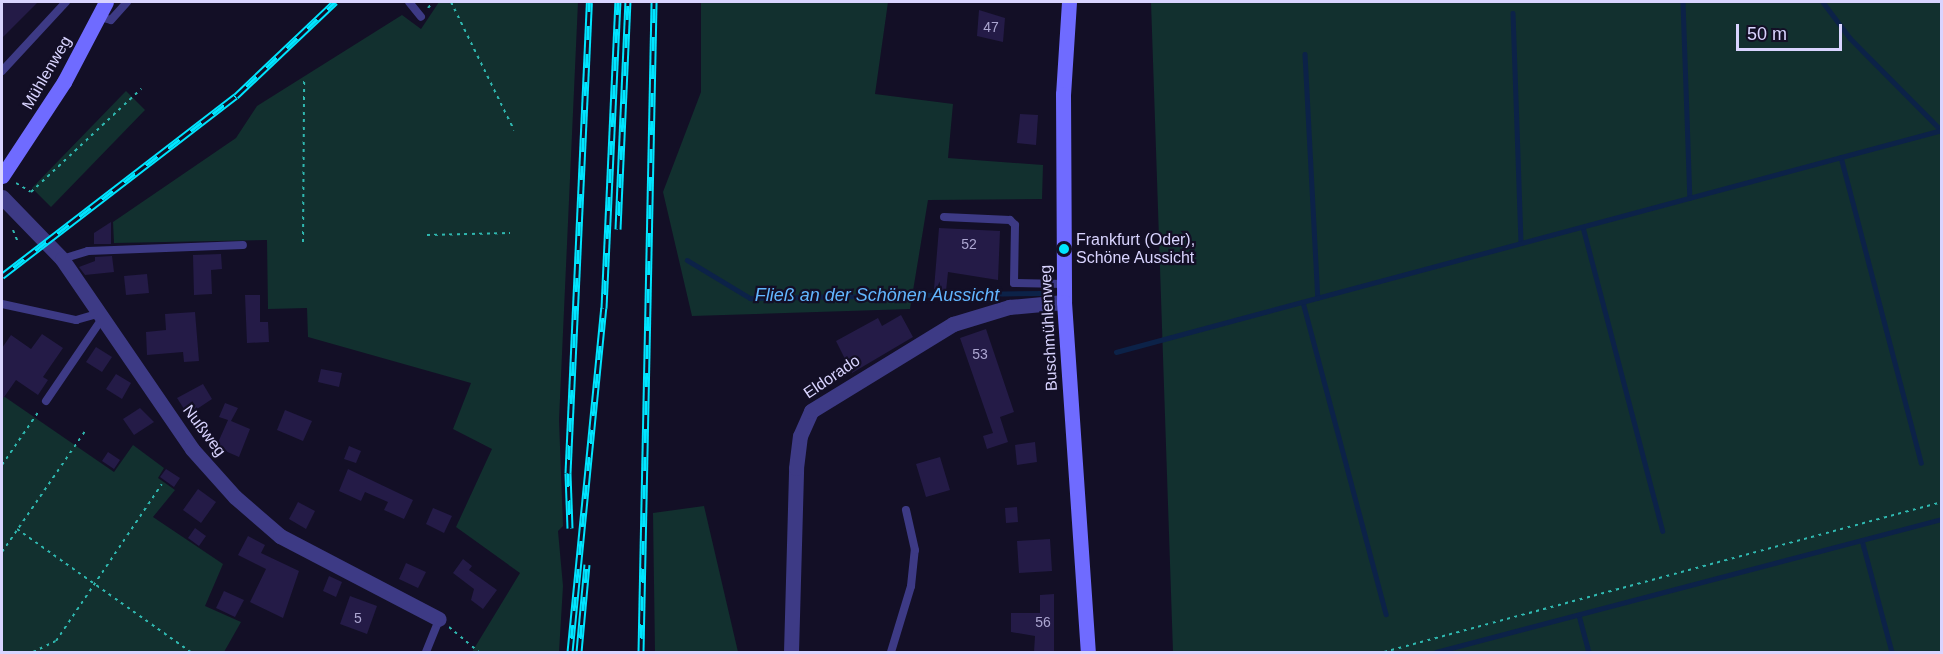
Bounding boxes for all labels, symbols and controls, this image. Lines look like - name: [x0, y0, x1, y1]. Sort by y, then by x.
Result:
- scale bar: [1739, 12, 1846, 50]
- house number: 47: [983, 19, 999, 35]
- text: 50 m: [1747, 24, 1787, 44]
- street label: Mühlenweg: [18, 33, 76, 113]
- place label: Frankfurt (Oder), Schöne Aussicht: [1076, 230, 1195, 268]
- house number: 52: [961, 236, 977, 252]
- marker: Frankfurt (Oder), Schöne Aussicht: [1057, 242, 1071, 256]
- street label: Buschmühlenweg: [1036, 264, 1062, 392]
- water label: Fließ an der Schönen Aussicht: [754, 284, 1000, 306]
- house number: 53: [972, 346, 988, 362]
- street label: Eldorado: [800, 351, 864, 403]
- street label: Nußweg: [178, 401, 230, 461]
- house number: 5: [354, 610, 362, 626]
- house number: 56: [1035, 614, 1051, 630]

